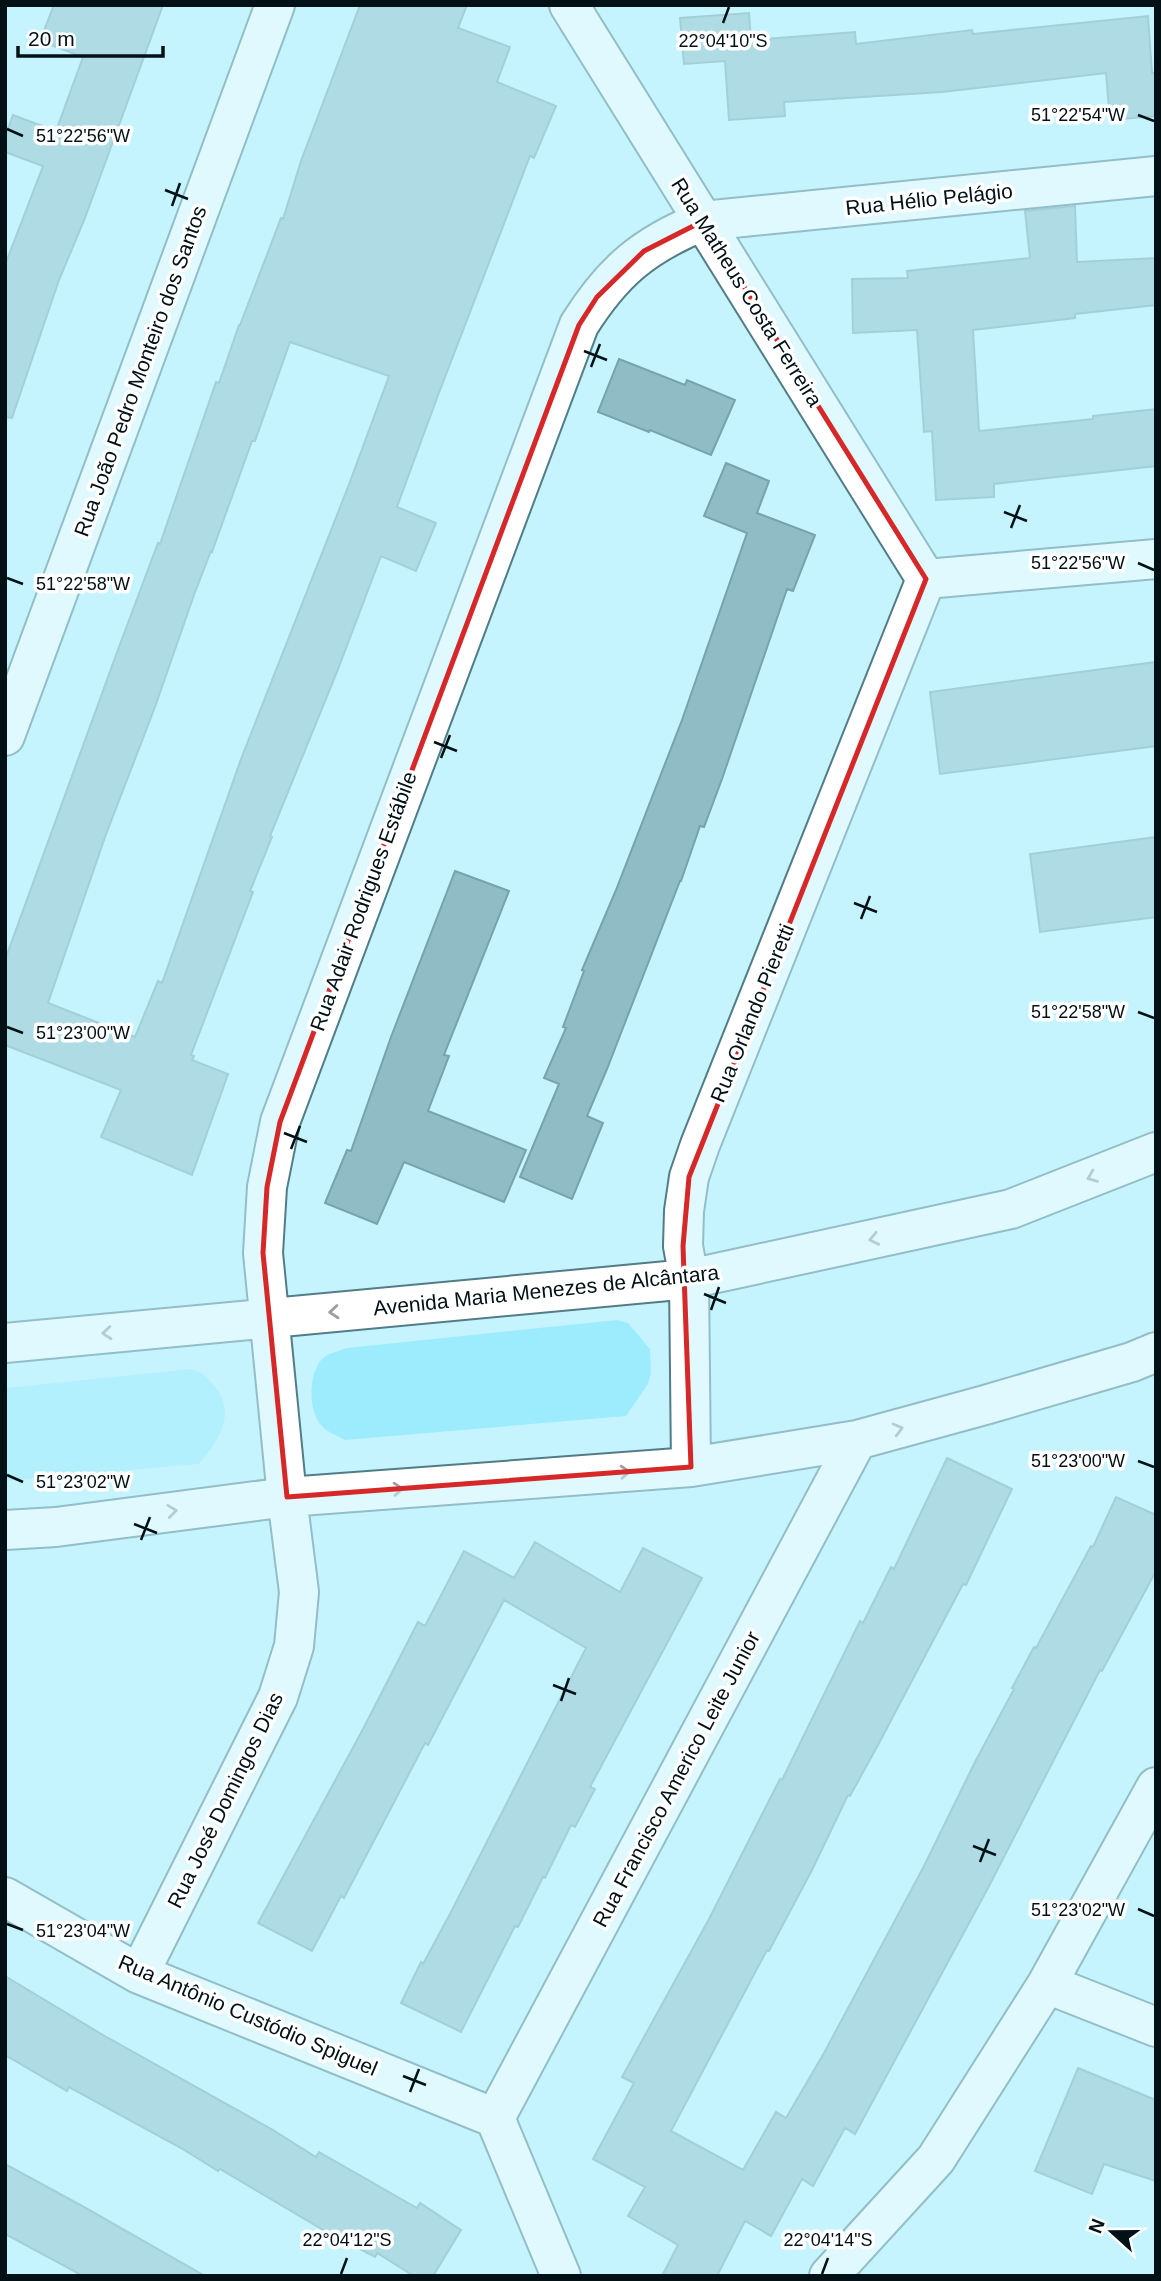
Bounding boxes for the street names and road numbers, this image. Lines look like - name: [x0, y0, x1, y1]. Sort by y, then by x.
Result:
- street label: Rua Matheus Costa Ferreira: [667, 174, 827, 411]
- street label: Rua Hélio Pelágio: [844, 179, 1014, 219]
- street label: Rua João Pedro Monteiro dos Santos: [69, 203, 211, 539]
- street label: Rua Adair Rodrigues Estábile: [305, 768, 421, 1034]
- street label: Rua Orlando Pieretti: [706, 920, 798, 1106]
- street label: Avenida Maria Menezes de Alcântara: [372, 1260, 720, 1320]
- street label: Rua Francisco Americo Leite Junior: [588, 1627, 764, 1931]
- street label: Rua José Domingos Dias: [163, 1688, 287, 1912]
- street label: Rua Antônio Custódio Spiguel: [115, 1950, 381, 2080]

